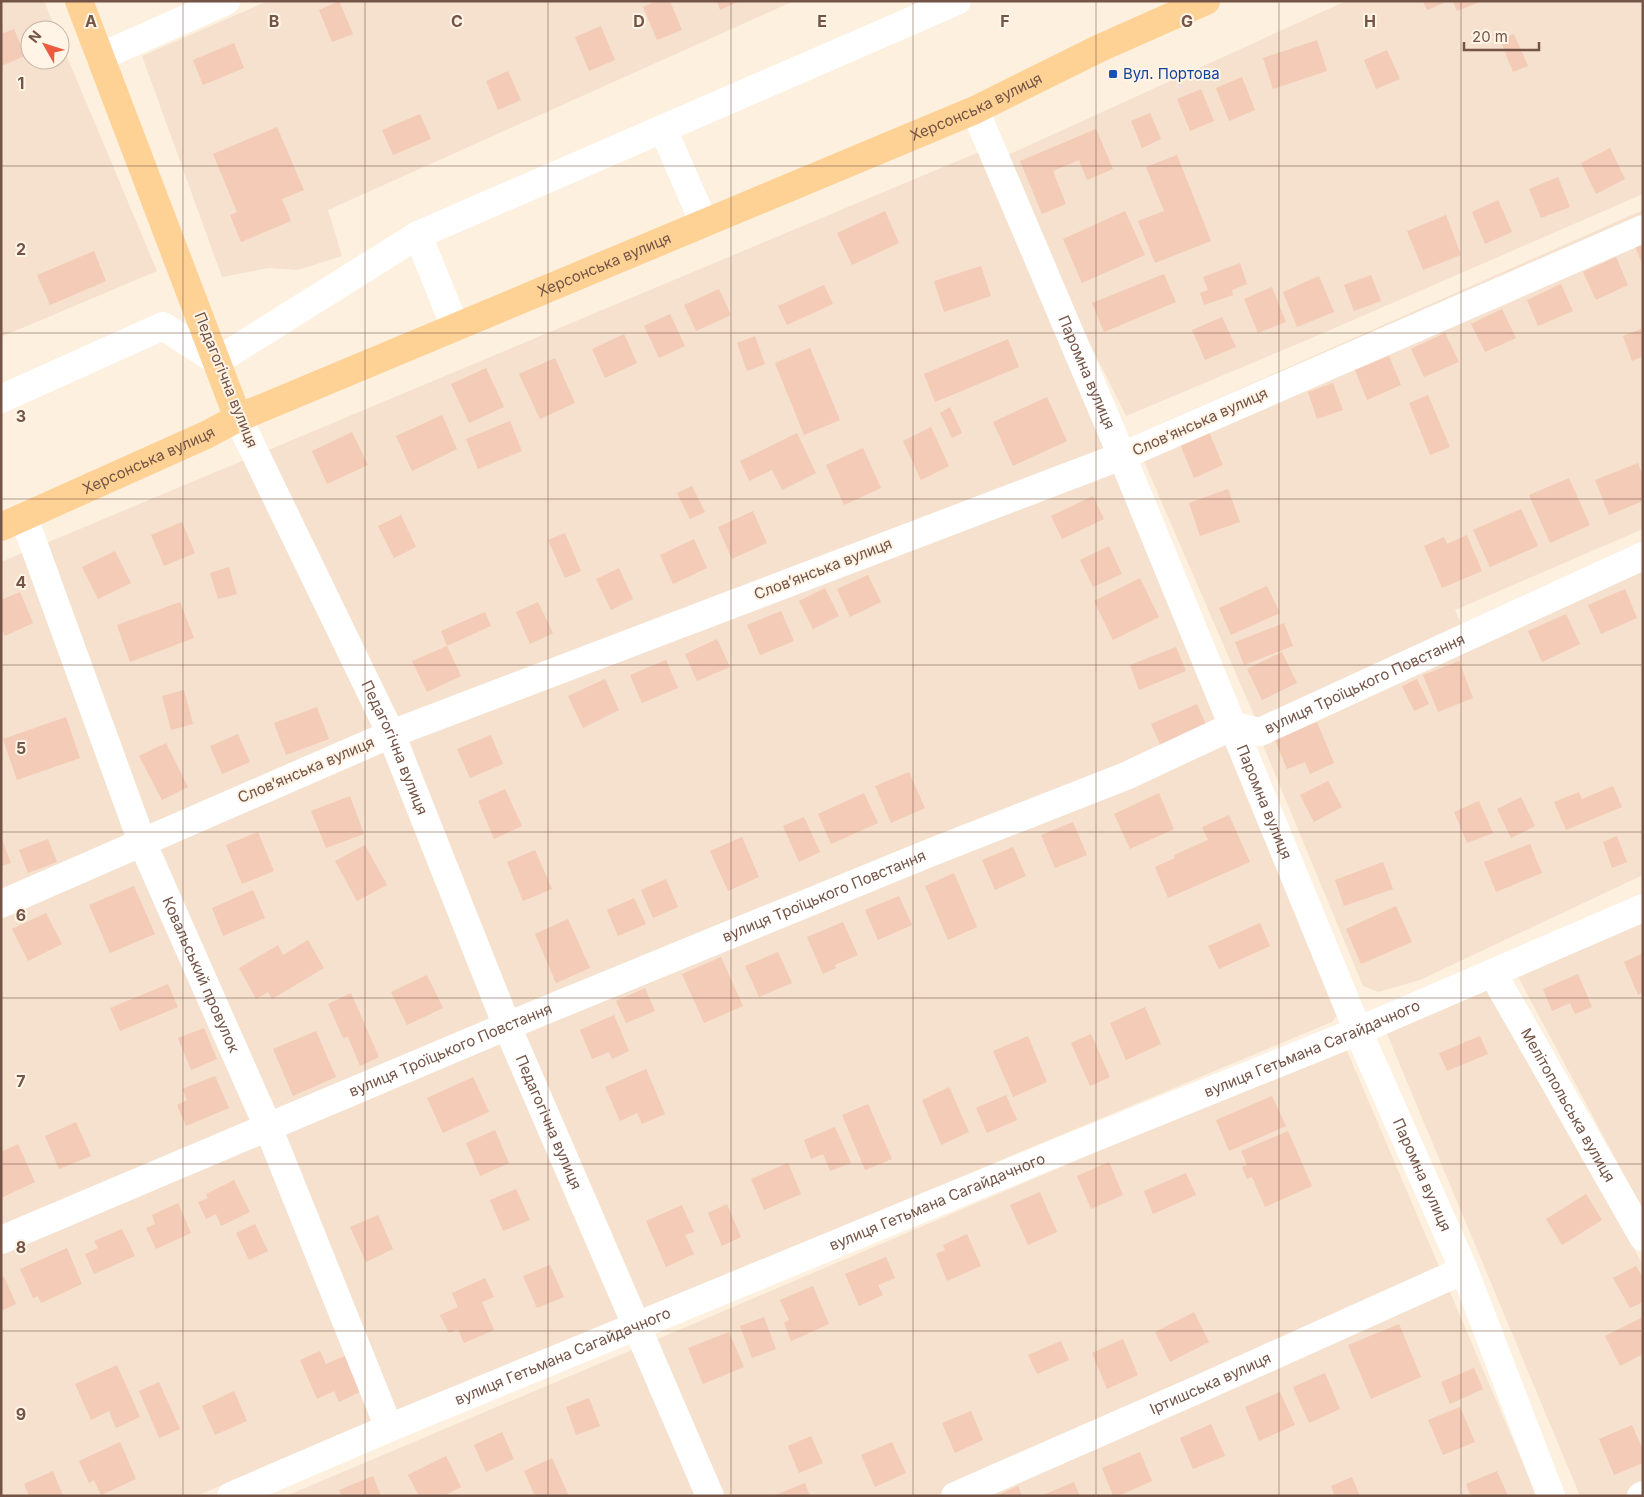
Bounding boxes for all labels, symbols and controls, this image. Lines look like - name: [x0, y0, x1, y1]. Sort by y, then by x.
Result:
- text: A: [85, 11, 97, 31]
- text: B: [269, 11, 279, 31]
- text: C: [451, 11, 463, 31]
- text: D: [633, 11, 645, 31]
- text: E: [817, 11, 827, 31]
- text: F: [1000, 11, 1010, 31]
- text: G: [1181, 11, 1193, 31]
- text: H: [1364, 11, 1376, 31]
- north arrow: [20, 20, 70, 70]
- scale bar: [1464, 20, 1539, 52]
- text: N: [25, 27, 44, 46]
- text: 20 m: [1472, 27, 1508, 46]
- place label: Вул. Портова: [1123, 64, 1220, 83]
- street label: Херсонська вулиця: [907, 68, 1045, 145]
- marker: Вул. Портова: [1107, 68, 1119, 80]
- text: 1: [18, 73, 24, 93]
- street label: Херсонська вулиця: [535, 228, 674, 301]
- text: 2: [16, 239, 26, 259]
- street label: Педагогічна вулиця: [191, 309, 262, 450]
- street label: Паромна вулиця: [1054, 312, 1119, 432]
- street label: Словʼянська вулиця: [1129, 383, 1271, 460]
- text: 3: [16, 406, 26, 426]
- street label: Херсонська вулиця: [79, 422, 218, 498]
- street label: Словʼянська вулиця: [751, 533, 895, 604]
- text: 4: [16, 572, 27, 592]
- street label: вулиця Троїцького Повстання: [1261, 629, 1468, 738]
- street label: Педагогічна вулиця: [357, 677, 432, 818]
- street label: Словʼянська вулиця: [235, 732, 377, 807]
- text: 5: [16, 738, 26, 758]
- street label: Паромна вулиця: [1233, 742, 1296, 862]
- street label: вулиця Троїцького Повстання: [719, 846, 928, 946]
- street label: Ковальський провулок: [158, 894, 244, 1056]
- text: 6: [16, 905, 26, 925]
- street label: вулиця Гетьмана Сагайдачного: [1201, 995, 1423, 1101]
- street label: вулиця Троїцького Повстання: [346, 999, 555, 1101]
- street label: Мелітопольська вулиця: [1517, 1025, 1620, 1185]
- street label: Педагогічна вулиця: [512, 1052, 586, 1192]
- text: 7: [16, 1071, 26, 1091]
- street label: Паромна вулиця: [1389, 1115, 1456, 1234]
- street label: вулиця Гетьмана Сагайдачного: [826, 1149, 1048, 1255]
- text: 8: [16, 1237, 26, 1257]
- street label: вулиця Гетьмана Сагайдачного: [452, 1303, 673, 1409]
- street label: Іртишська вулиця: [1147, 1348, 1274, 1418]
- text: 9: [16, 1404, 26, 1424]

